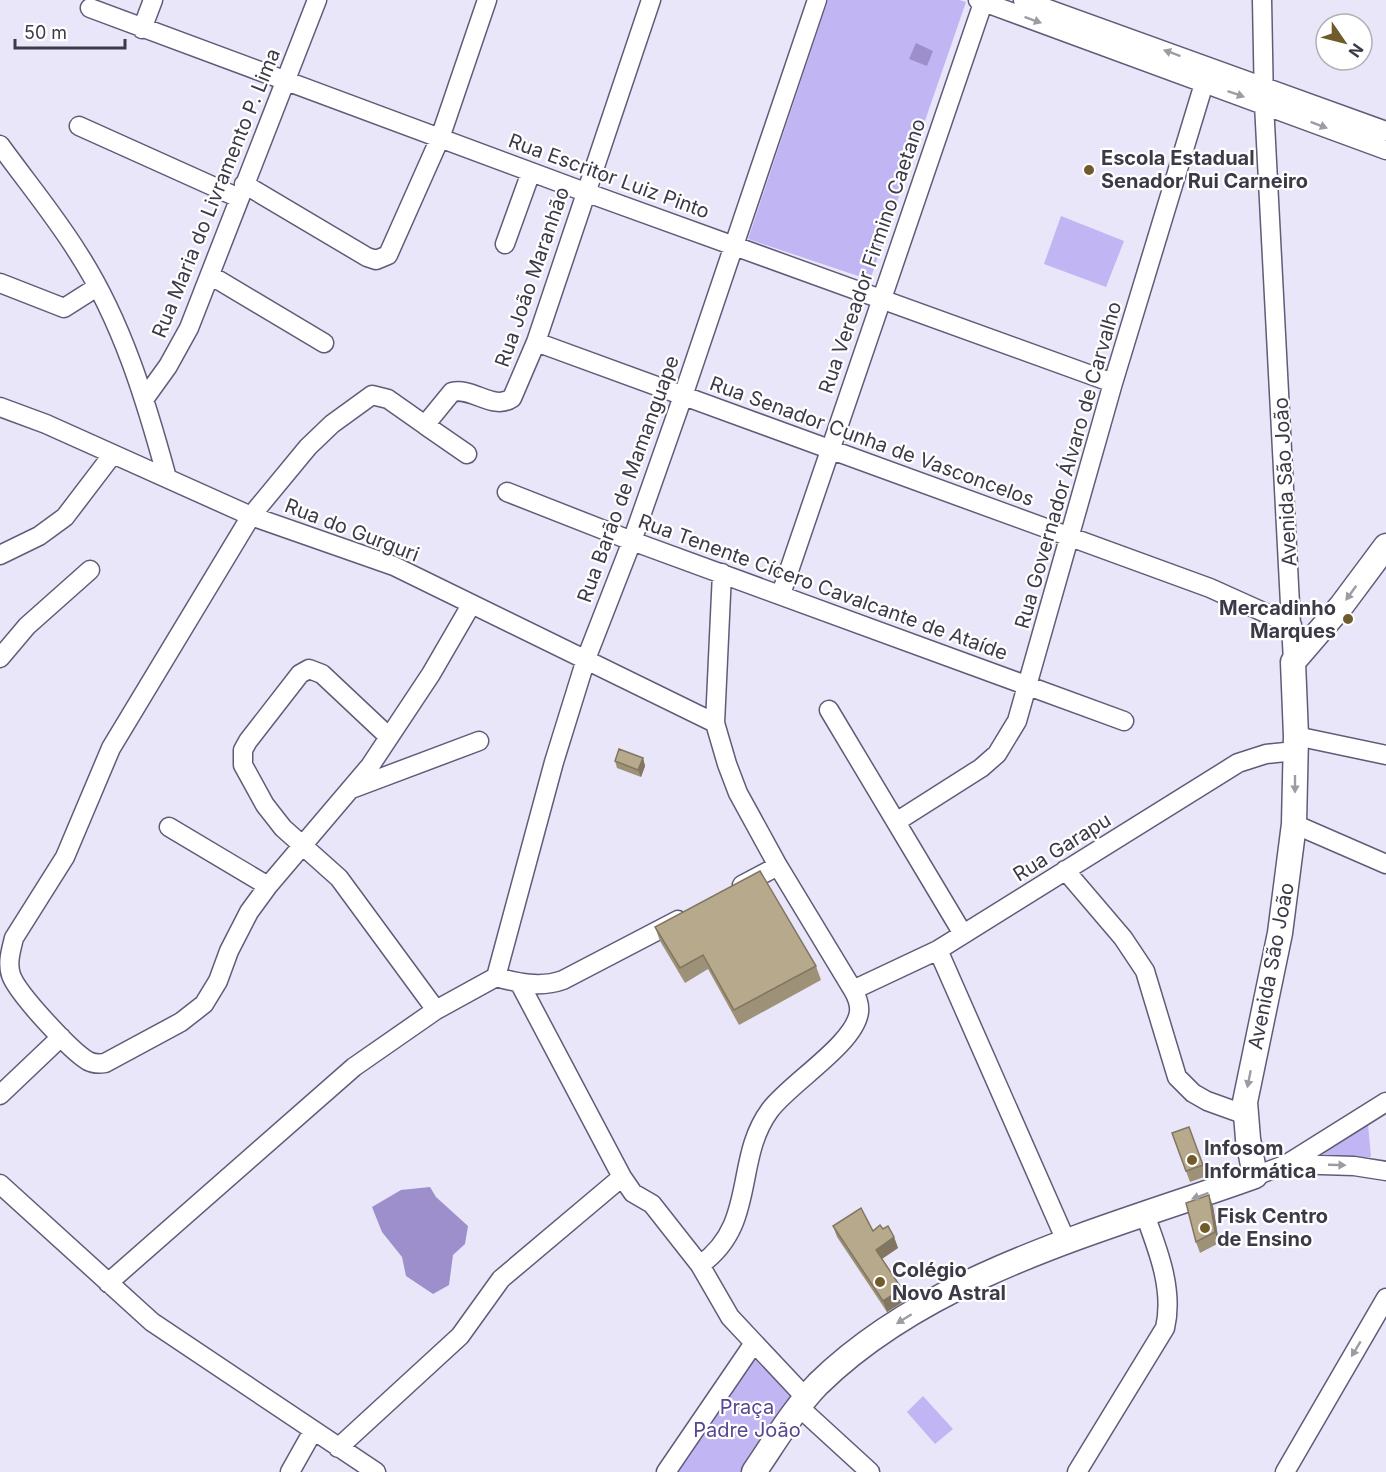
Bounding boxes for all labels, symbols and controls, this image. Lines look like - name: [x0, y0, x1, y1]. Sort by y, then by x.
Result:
- scale bar: [15, 12, 124, 50]
- north arrow: [1314, 12, 1374, 72]
- one-way arrow: [1024, 16, 1042, 26]
- text: 50 m: [24, 22, 67, 43]
- text: N: [1345, 40, 1368, 61]
- street label: Rua Maria do Livramento P. Lima: [147, 45, 285, 341]
- one-way arrow: [1162, 48, 1180, 58]
- one-way arrow: [1227, 90, 1245, 100]
- street label: Rua Vereador Firmino Caetano: [814, 115, 930, 397]
- one-way arrow: [1310, 121, 1328, 130]
- street label: Rua Escritor Luiz Pinto: [505, 128, 713, 224]
- place label: Escola Estadual Senador Rui Carneiro: [1101, 146, 1308, 193]
- marker: Escola Estadual Senador Rui Carneiro: [1082, 163, 1096, 177]
- street label: Rua João Maranhão: [490, 184, 574, 370]
- street label: Rua Governador Álvaro de Carvalho: [1009, 298, 1126, 631]
- street label: Rua Barão de Mamanguape: [572, 352, 684, 606]
- street label: Rua Senador Cunha de Vasconcelos: [707, 371, 1037, 511]
- street label: Avenida São João: [1269, 397, 1301, 567]
- street label: Rua do Gurguri: [281, 493, 423, 567]
- street label: Rua Tenente Cícero Cavalcante de Ataíde: [635, 509, 1011, 665]
- one-way arrow: [1345, 584, 1357, 600]
- place label: Mercadinho Marques: [1219, 596, 1336, 643]
- marker: Mercadinho Marques: [1341, 612, 1355, 626]
- one-way arrow: [1290, 774, 1300, 793]
- street label: Rua Garapu: [1009, 808, 1115, 886]
- street label: Avenida São João: [1243, 881, 1299, 1051]
- one-way arrow: [1244, 1070, 1253, 1089]
- place label: Infosom Informática: [1204, 1136, 1316, 1183]
- marker: Infosom Informática: [1185, 1153, 1199, 1167]
- one-way arrow: [1327, 1160, 1346, 1169]
- one-way arrow: [1191, 1191, 1209, 1201]
- place label: Fisk Centro de Ensino: [1217, 1204, 1328, 1251]
- marker: Fisk Centro de Ensino: [1198, 1221, 1212, 1235]
- place label: Colégio Novo Astral: [892, 1258, 1006, 1305]
- marker: Colégio Novo Astral: [873, 1275, 887, 1289]
- one-way arrow: [896, 1313, 912, 1324]
- one-way arrow: [1351, 1341, 1362, 1357]
- park label: Praça Padre João: [693, 1395, 801, 1442]

